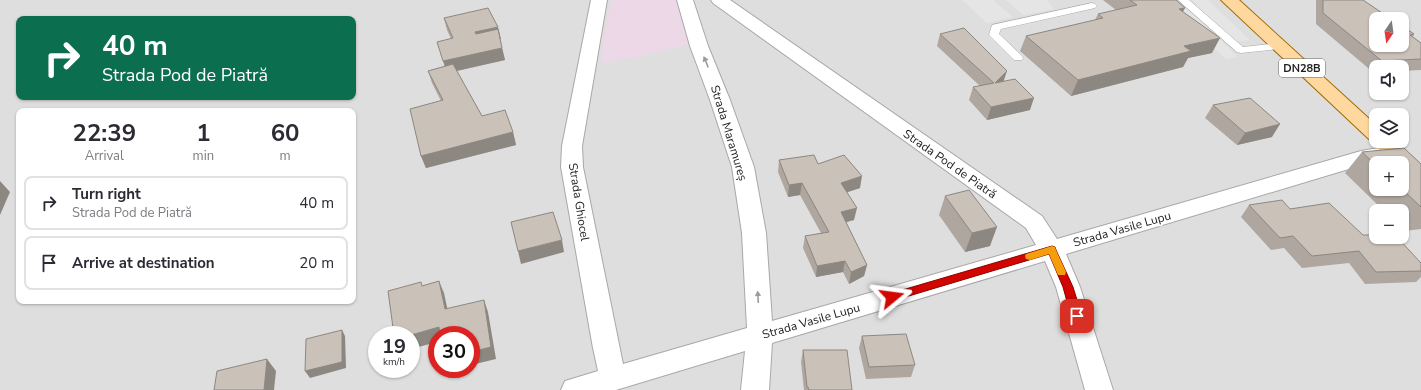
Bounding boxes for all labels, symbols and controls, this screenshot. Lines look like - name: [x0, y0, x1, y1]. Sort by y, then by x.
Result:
- north arrow: [1369, 12, 1409, 52]
- map controls: [1369, 12, 1409, 244]
- text: 40 m: [102, 27, 168, 65]
- icon: right: [36, 32, 88, 84]
- one-way arrow: [702, 56, 708, 68]
- road number: DN28B: [1279, 59, 1325, 77]
- button: sound: [1369, 60, 1409, 100]
- text: Strada Pod de Piatră: [102, 63, 268, 87]
- street label: Strada Maramureș: [707, 83, 751, 183]
- button: layers: [1369, 108, 1409, 148]
- text: 22:39: [73, 117, 136, 149]
- text: 1: [196, 117, 211, 149]
- text: 60: [271, 117, 299, 149]
- street label: Strada Pod de Piatră: [900, 126, 1000, 202]
- text: Arrival: [85, 147, 124, 165]
- text: min: [193, 147, 214, 165]
- text: m: [279, 147, 291, 165]
- button: +: [1369, 156, 1409, 196]
- street label: Strada Ghiocel: [565, 162, 593, 243]
- text: Turn right: [72, 184, 141, 204]
- icon: right: [38, 192, 60, 214]
- text: 40 m: [299, 193, 334, 213]
- text: Strada Pod de Piatră: [72, 204, 192, 222]
- button: −: [1369, 204, 1409, 244]
- street label: Strada Vasile Lupu: [1071, 207, 1173, 251]
- icon: arrive: [38, 252, 60, 274]
- text: Arrive at destination: [72, 253, 215, 273]
- text: 20 m: [299, 253, 334, 273]
- position arrow: [871, 276, 913, 318]
- one-way arrow: [754, 291, 761, 303]
- street label: Strada Vasile Lupu: [760, 299, 862, 343]
- pin: [1060, 299, 1094, 333]
- icon: arrive: [1066, 305, 1088, 327]
- speed limit sign: 30: [428, 326, 480, 378]
- text: 19: [382, 333, 406, 360]
- text: km/h: [383, 355, 405, 369]

